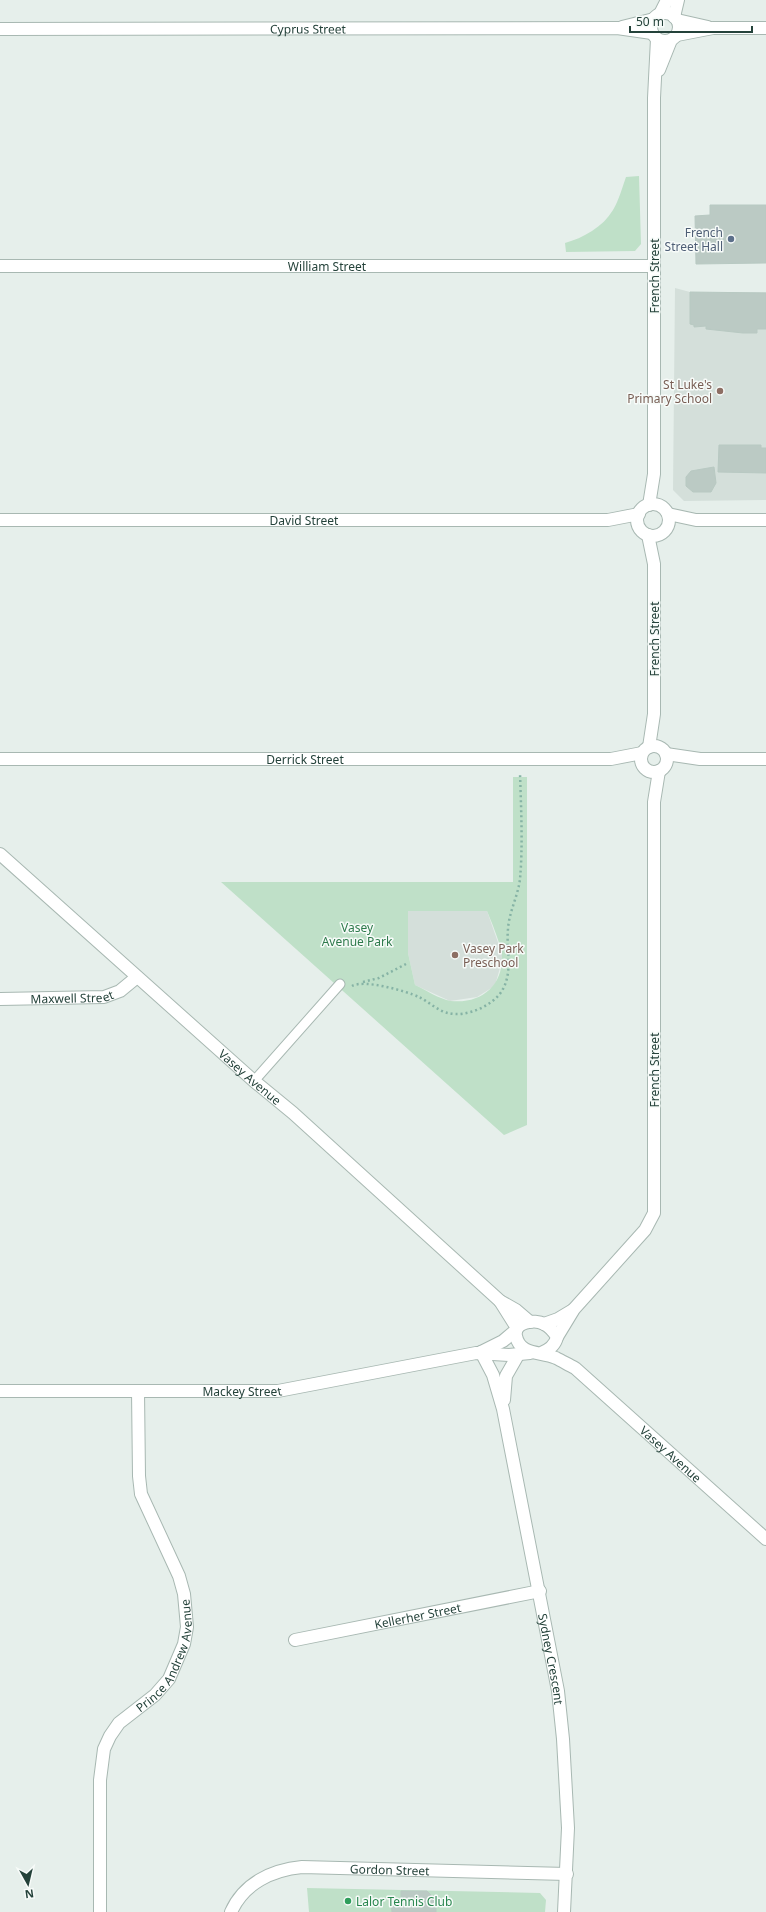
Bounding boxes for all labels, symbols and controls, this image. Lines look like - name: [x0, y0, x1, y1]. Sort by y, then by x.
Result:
- scale bar: [630, 8, 752, 34]
- text: 50 m: [636, 13, 664, 30]
- street label: Cyprus Street: [270, 20, 347, 37]
- place label: French Street Hall: [665, 224, 723, 255]
- marker: French Street Hall: [726, 234, 736, 244]
- street label: French Street: [646, 238, 663, 313]
- street label: William Street: [288, 258, 367, 275]
- place label: St Luke's Primary School: [627, 376, 712, 407]
- marker: St Luke's Primary School: [715, 386, 725, 396]
- street label: David Street: [270, 512, 339, 529]
- street label: French Street: [646, 601, 663, 676]
- street label: Derrick Street: [266, 751, 344, 768]
- park label: Vasey Avenue Park: [322, 919, 393, 950]
- place label: Vasey Park Preschool: [463, 940, 524, 971]
- marker: Vasey Park Preschool: [450, 950, 460, 960]
- street label: Maxwell Street: [30, 985, 117, 1007]
- street label: French Street: [646, 1032, 663, 1107]
- street label: Vasey Avenue: [215, 1045, 285, 1109]
- street label: Mackey Street: [202, 1382, 284, 1400]
- street label: Vasey Avenue: [636, 1422, 705, 1486]
- street label: Prince Andrew Avenue: [132, 1598, 196, 1715]
- street label: Kellerher Street: [373, 1598, 463, 1632]
- street label: Sydney Crescent: [535, 1612, 568, 1706]
- street label: Gordon Street: [350, 1860, 430, 1879]
- north arrow: [8, 1864, 48, 1904]
- text: N: [24, 1886, 35, 1902]
- place label: Lalor Tennis Club: [356, 1893, 452, 1910]
- marker: Lalor Tennis Club: [343, 1896, 353, 1906]

